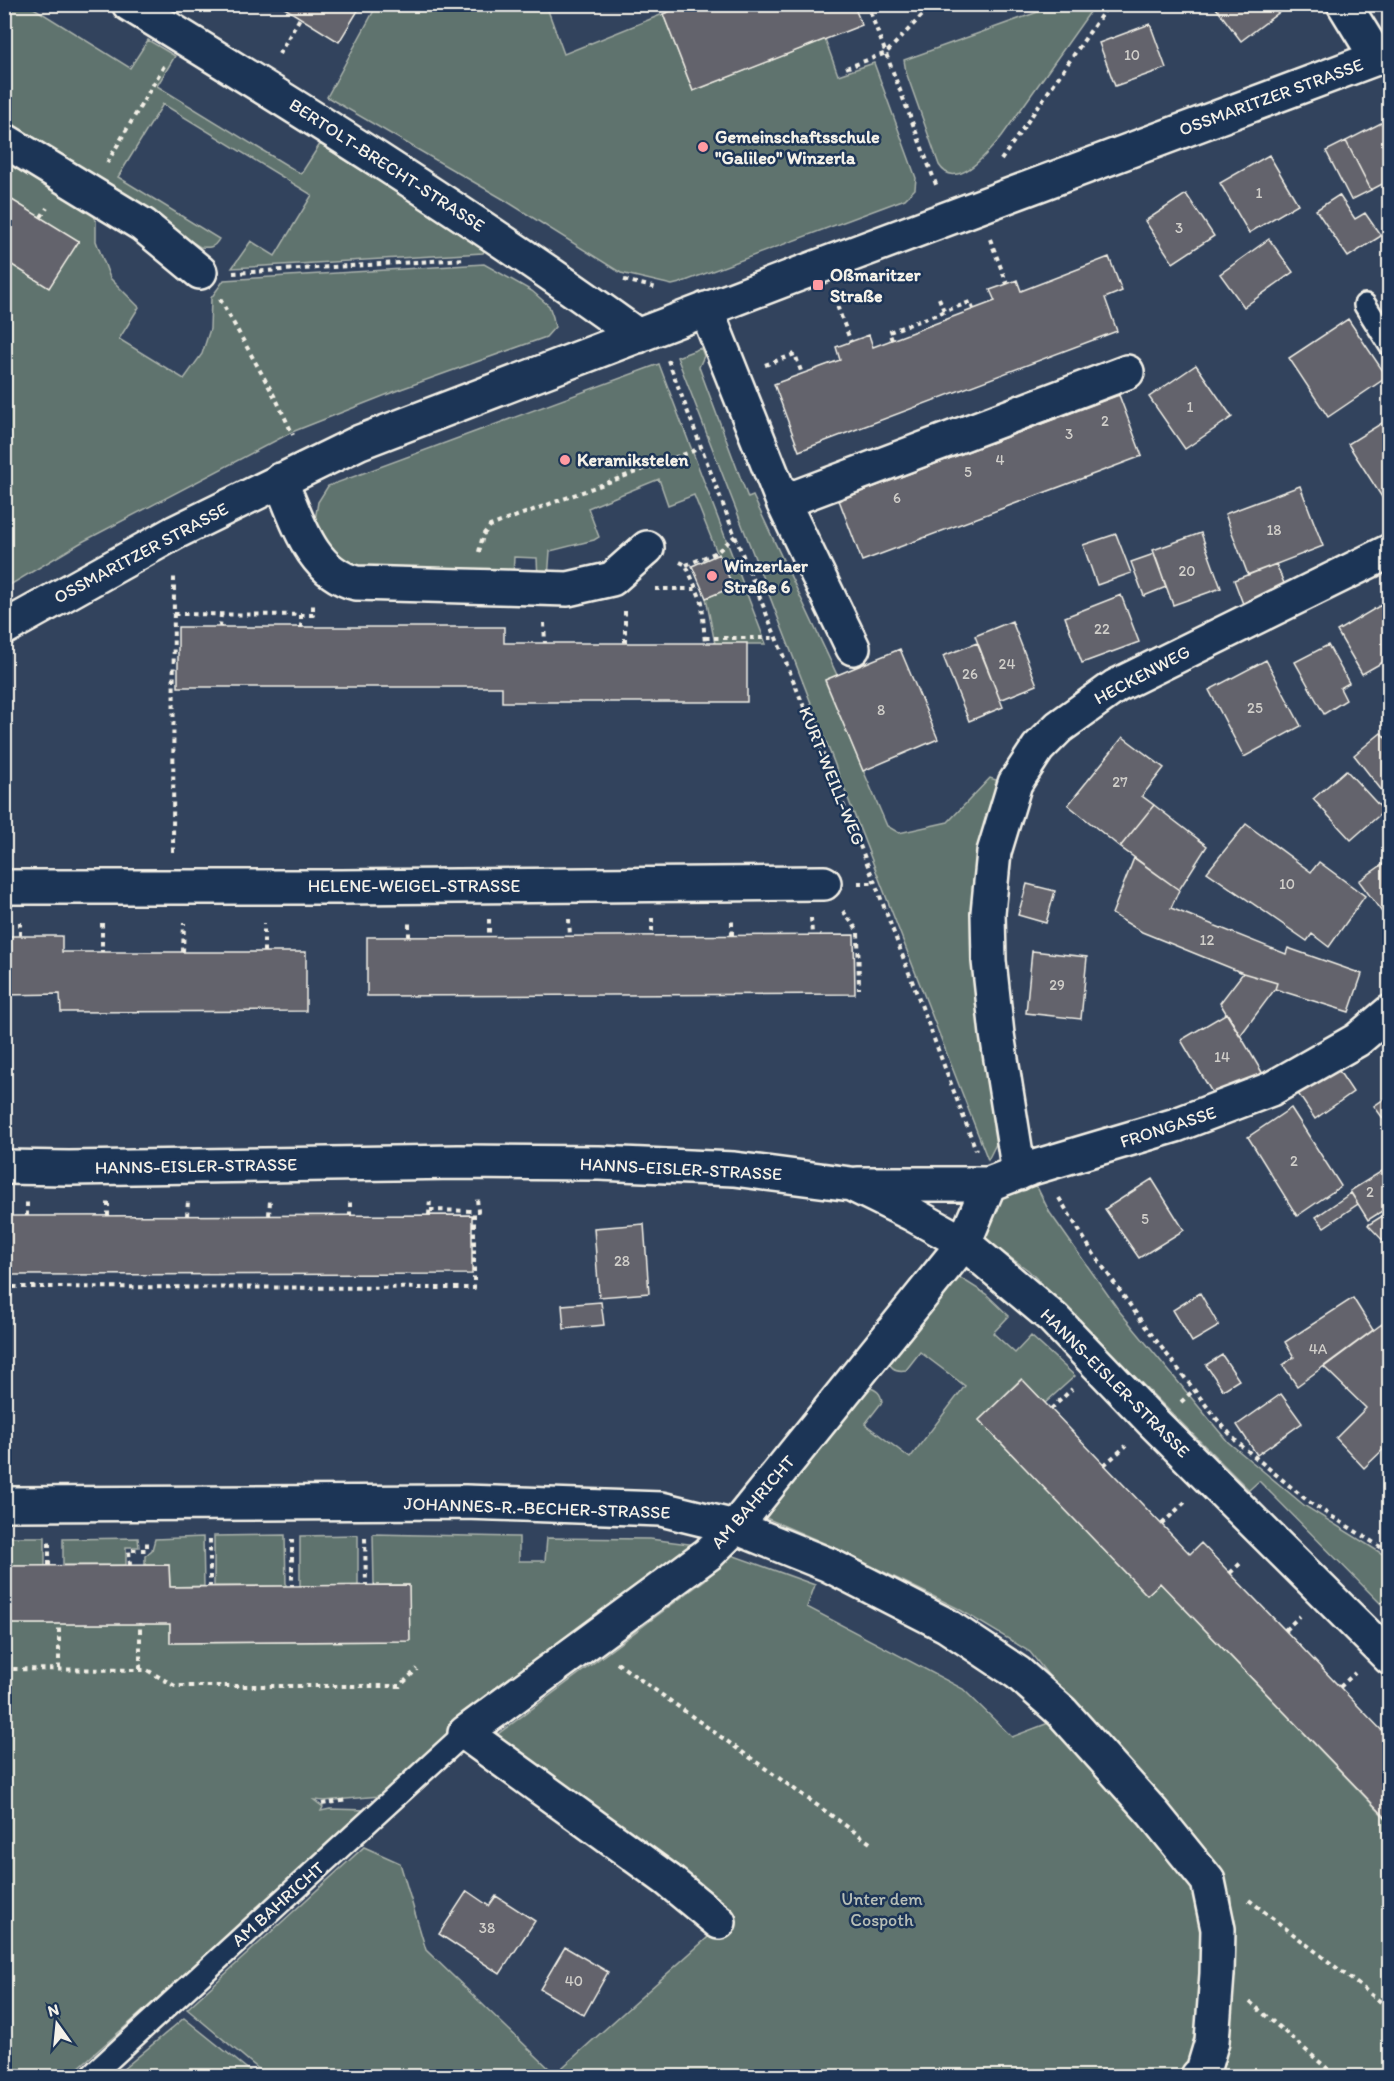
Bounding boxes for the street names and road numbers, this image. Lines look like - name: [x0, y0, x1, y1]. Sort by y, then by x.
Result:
- street label: OSSMARITZER STRASSE: [1176, 53, 1366, 141]
- street label: BERTOLT-BRECHT-STRASSE: [285, 93, 489, 237]
- street label: OSSMARITZER STRASSE: [50, 498, 232, 608]
- street label: HECKENWEG: [1090, 641, 1194, 709]
- street label: KURT-WEILL-WEG: [794, 704, 870, 848]
- street label: HELENE-WEIGEL-STRASSE: [308, 875, 520, 897]
- street label: FRONGASSE: [1117, 1101, 1219, 1153]
- street label: HANNS-EISLER-STRASSE: [95, 1153, 297, 1179]
- street label: HANNS-EISLER-STRASSE: [579, 1153, 783, 1185]
- street label: HANNS-EISLER-STRASSE: [1036, 1304, 1194, 1462]
- street label: AM BAHRICHT: [706, 1451, 800, 1553]
- street label: JOHANNES-R.-BECHER-STRASSE: [403, 1492, 671, 1524]
- street label: AM BAHRICHT: [227, 1857, 329, 1951]

